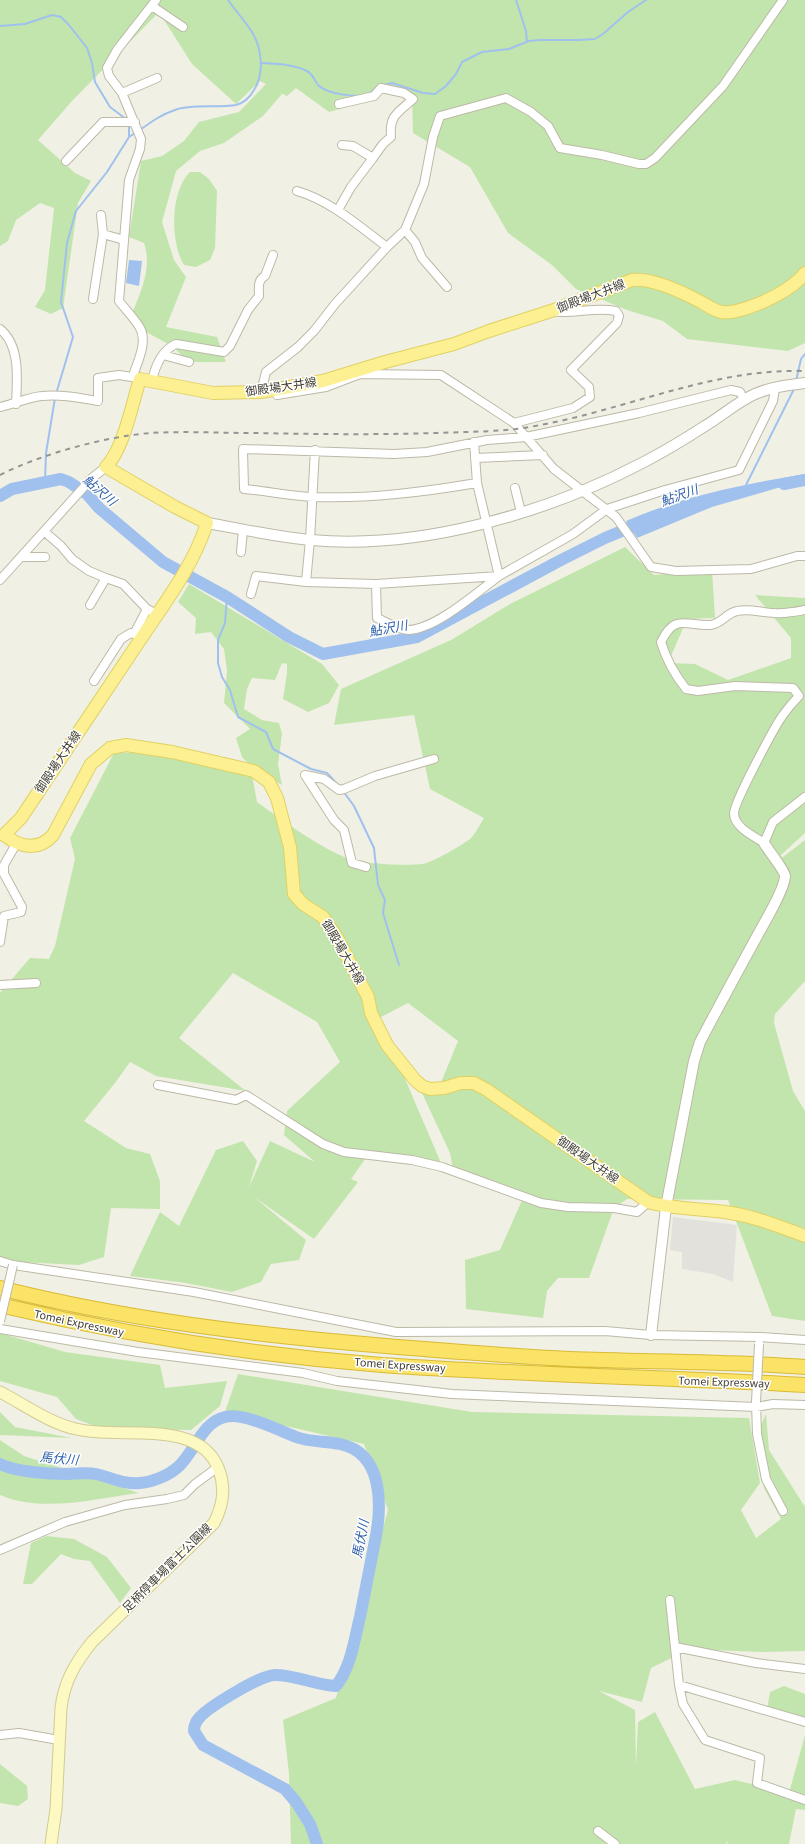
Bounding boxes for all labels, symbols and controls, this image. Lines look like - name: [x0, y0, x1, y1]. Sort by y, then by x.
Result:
- street label: 御殿場大井線: [555, 276, 628, 317]
- street label: 御殿場大井線: [244, 374, 318, 401]
- water label: 鮎沢川: [79, 471, 121, 512]
- water label: 鮎沢川: [658, 480, 703, 511]
- water label: 鮎沢川: [367, 616, 411, 641]
- street label: 御殿場大井線: [31, 728, 86, 797]
- street label: 御殿場大井線: [317, 917, 368, 988]
- street label: 御殿場大井線: [553, 1133, 622, 1188]
- street label: Tomei Expressway: [32, 1306, 126, 1341]
- street label: Tomei Expressway: [354, 1354, 447, 1377]
- street label: Tomei Expressway: [678, 1372, 770, 1393]
- water label: 馬伏川: [39, 1448, 81, 1470]
- water label: 馬伏川: [348, 1516, 374, 1560]
- street label: 足柄停車場富士公園線: [119, 1520, 216, 1617]

